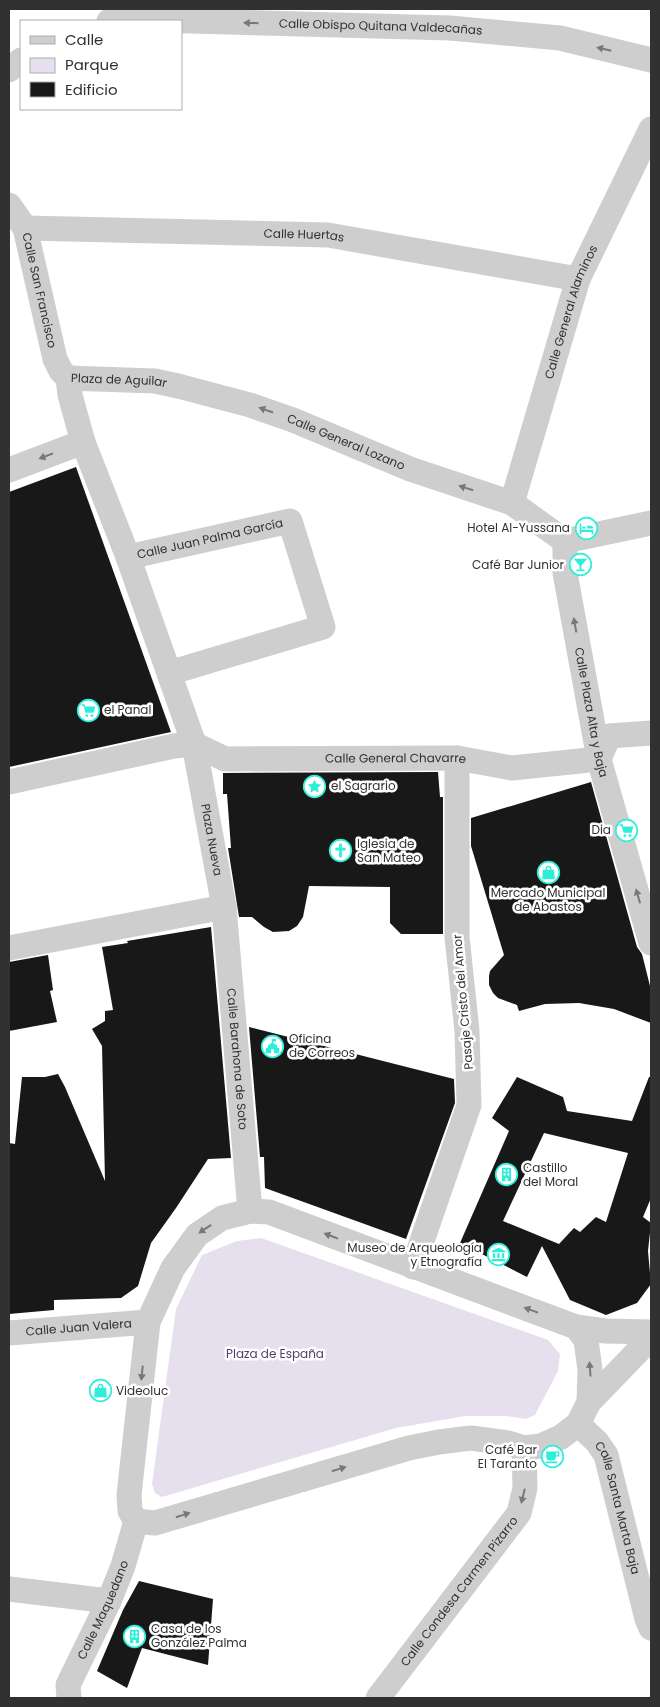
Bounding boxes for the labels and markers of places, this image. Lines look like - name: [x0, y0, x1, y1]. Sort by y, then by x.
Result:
- hotel icon: Hotel Al-Yussana: [574, 516, 598, 540]
- place label: Hotel Al-Yussana: [467, 519, 570, 536]
- bar icon: Café Bar Junior: [568, 553, 592, 577]
- place label: Café Bar Junior: [472, 556, 565, 573]
- supermarket icon: el Panal: [76, 698, 100, 722]
- place label: el Panal: [104, 701, 151, 718]
- place icon: el Sagrario: [303, 774, 327, 798]
- place label: el Sagrario: [331, 777, 396, 794]
- supermarket icon: Dia: [615, 818, 639, 842]
- place label: Dia: [591, 821, 611, 838]
- place label: Iglesia de San Mateo: [357, 835, 421, 866]
- church icon: Iglesia de San Mateo: [329, 839, 353, 863]
- shop icon: Mercado Municipal de Abastos: [536, 860, 560, 884]
- place label: Mercado Municipal de Abastos: [491, 884, 605, 915]
- place label: Oficina de Correos: [289, 1030, 355, 1061]
- public building icon: Oficina de Correos: [261, 1034, 285, 1058]
- place label: Castillo del Moral: [523, 1159, 578, 1190]
- building icon: Castillo del Moral: [495, 1163, 519, 1187]
- place label: Museo de Arqueología y Etnografía: [347, 1239, 482, 1270]
- museum icon: Museo de Arqueología y Etnografía: [486, 1243, 510, 1267]
- shop icon: Videoluc: [88, 1379, 112, 1403]
- place label: Videoluc: [116, 1382, 168, 1399]
- place label: Café Bar El Taranto: [478, 1441, 538, 1472]
- cafe icon: Café Bar El Taranto: [541, 1445, 565, 1469]
- place label: Casa de los González Palma: [151, 1620, 247, 1651]
- building icon: Casa de los González Palma: [123, 1624, 147, 1648]

